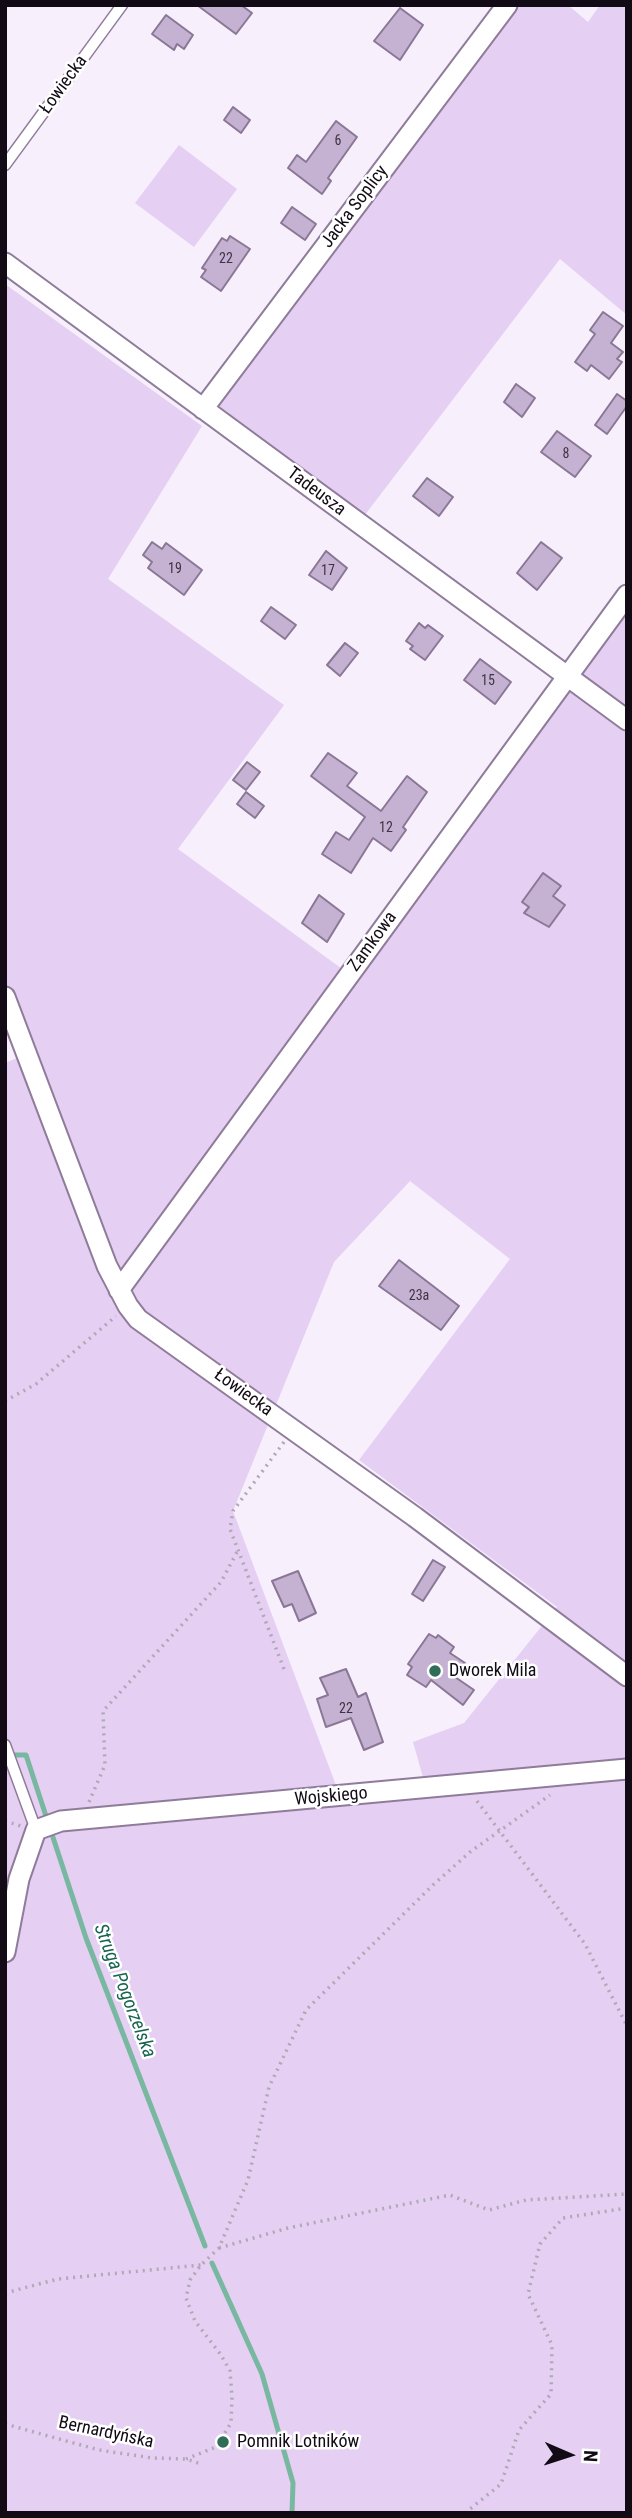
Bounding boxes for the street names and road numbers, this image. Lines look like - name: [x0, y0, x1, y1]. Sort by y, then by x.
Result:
- street label: Łowiecka: [36, 52, 92, 118]
- street label: Jacka Soplicy: [317, 161, 393, 253]
- street label: Tadeusza: [282, 463, 350, 521]
- street label: Zamkowa: [344, 908, 402, 976]
- street label: Łowiecka: [210, 1365, 276, 1421]
- street label: Wojskiego: [294, 1783, 368, 1811]
- street label: Bernardyńska: [57, 2412, 155, 2454]

